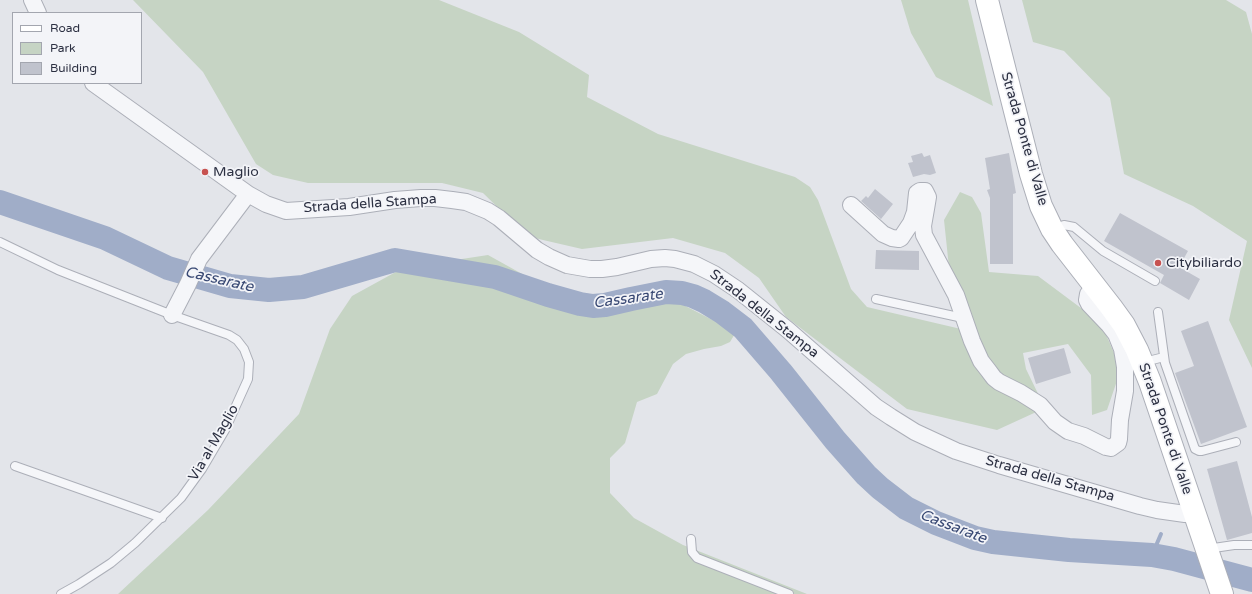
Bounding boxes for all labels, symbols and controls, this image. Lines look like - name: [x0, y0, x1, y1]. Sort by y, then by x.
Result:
- legend: [12, 12, 142, 84]
- text: Road: [50, 21, 80, 35]
- text: Park: [50, 41, 76, 55]
- text: Building: [50, 61, 97, 75]
- street label: Strada Ponte di Valle: [997, 70, 1051, 208]
- place label: Maglio: [213, 164, 259, 180]
- marker: Maglio: [200, 167, 210, 177]
- street label: Strada della Stampa: [303, 191, 437, 217]
- place label: Citybiliardo: [1166, 255, 1242, 271]
- marker: Citybiliardo: [1153, 258, 1163, 268]
- water label: Cassarate: [183, 263, 255, 297]
- street label: Strada della Stampa: [706, 266, 822, 362]
- water label: Cassarate: [592, 285, 664, 313]
- street label: Strada Ponte di Valle: [1135, 361, 1195, 497]
- street label: Via al Maglio: [185, 402, 243, 484]
- street label: Strada della Stampa: [983, 453, 1117, 505]
- water label: Cassarate: [917, 506, 989, 548]

